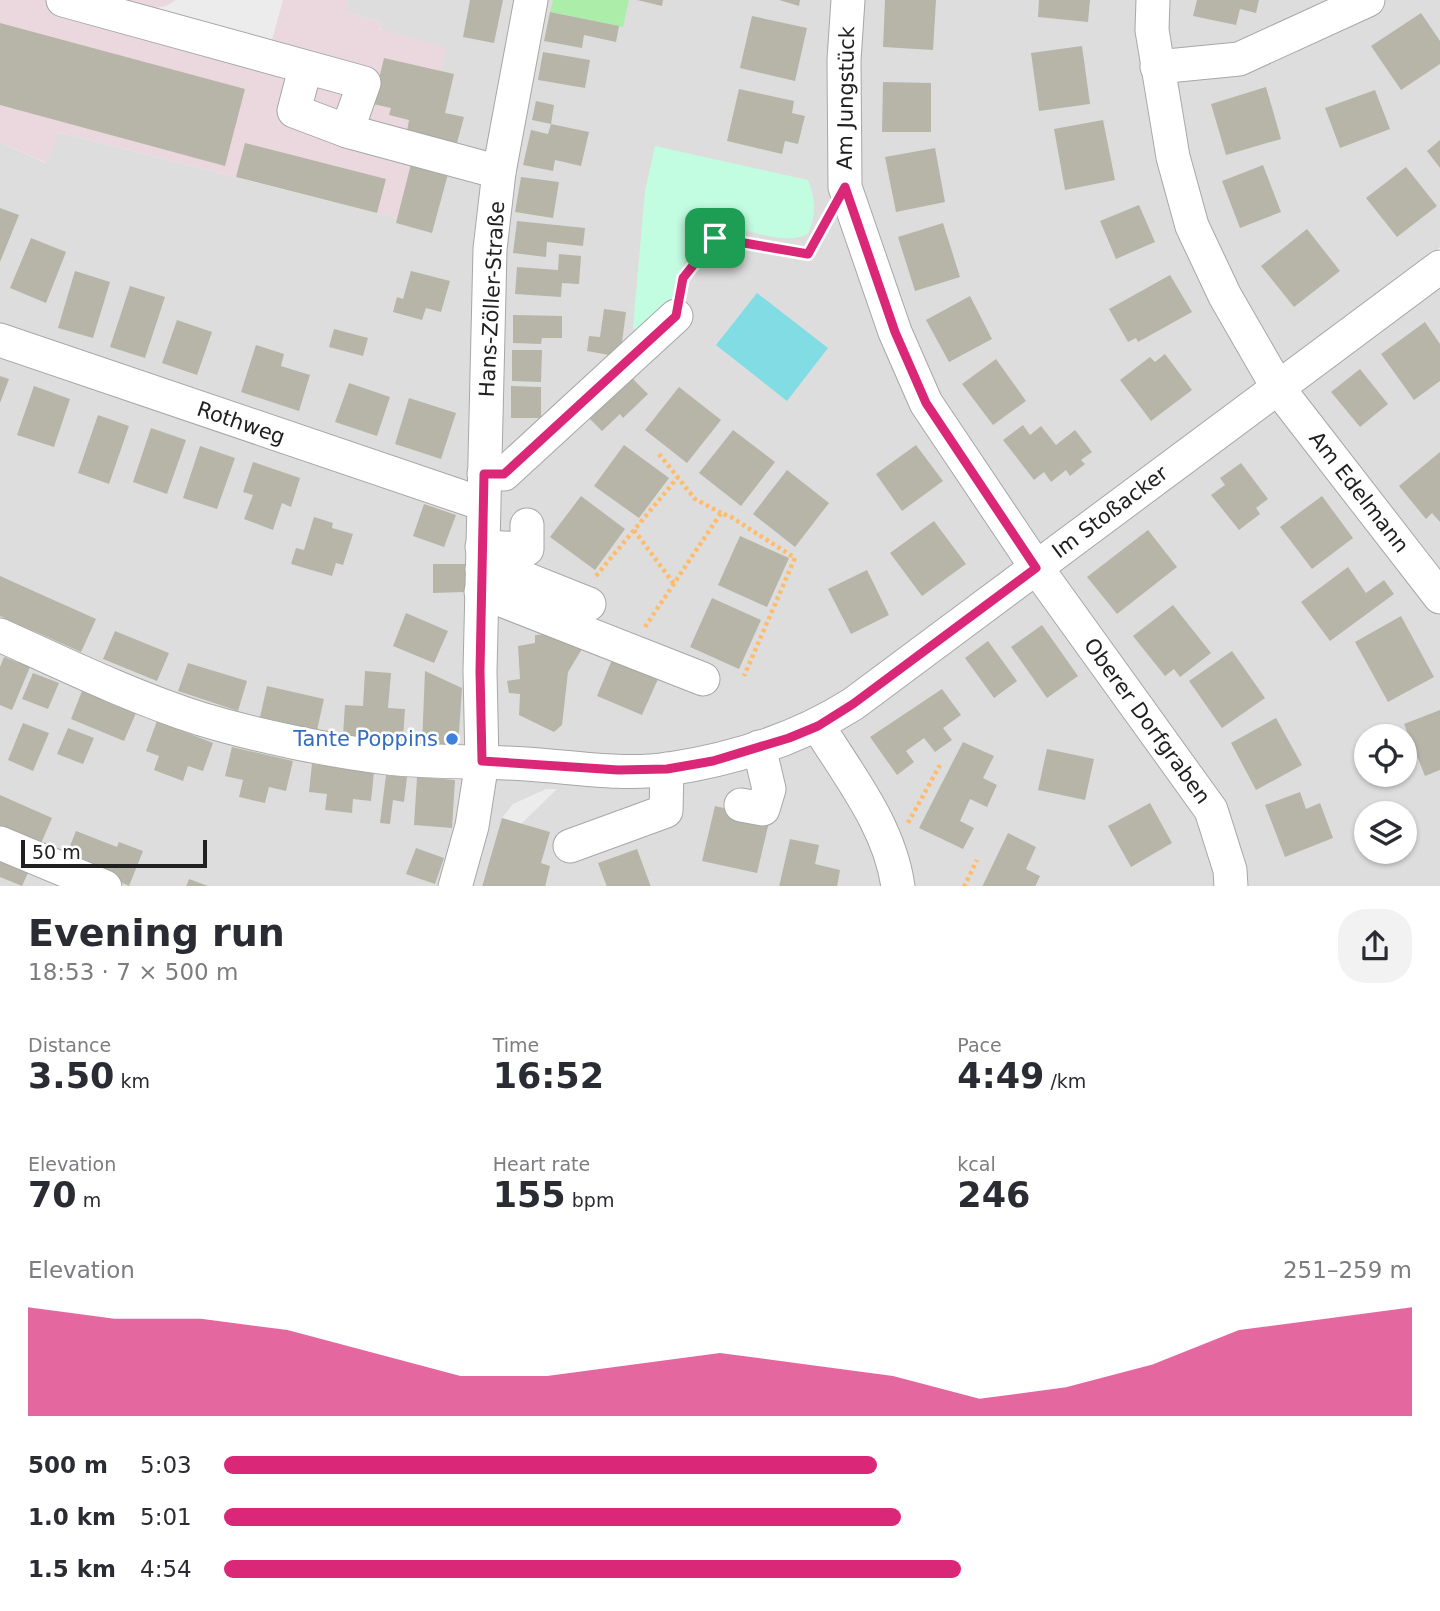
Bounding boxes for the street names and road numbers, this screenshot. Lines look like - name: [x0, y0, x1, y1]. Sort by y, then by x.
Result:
- street label: Am Jungstück: [833, 25, 859, 170]
- street label: Hans-Zöller-Straße: [475, 200, 509, 398]
- street label: Rothweg: [194, 397, 288, 449]
- street label: Am Edelmann: [1304, 427, 1414, 557]
- street label: Im Stoßacker: [1048, 461, 1173, 563]
- street label: Oberer Dorfgraben: [1079, 634, 1215, 808]

